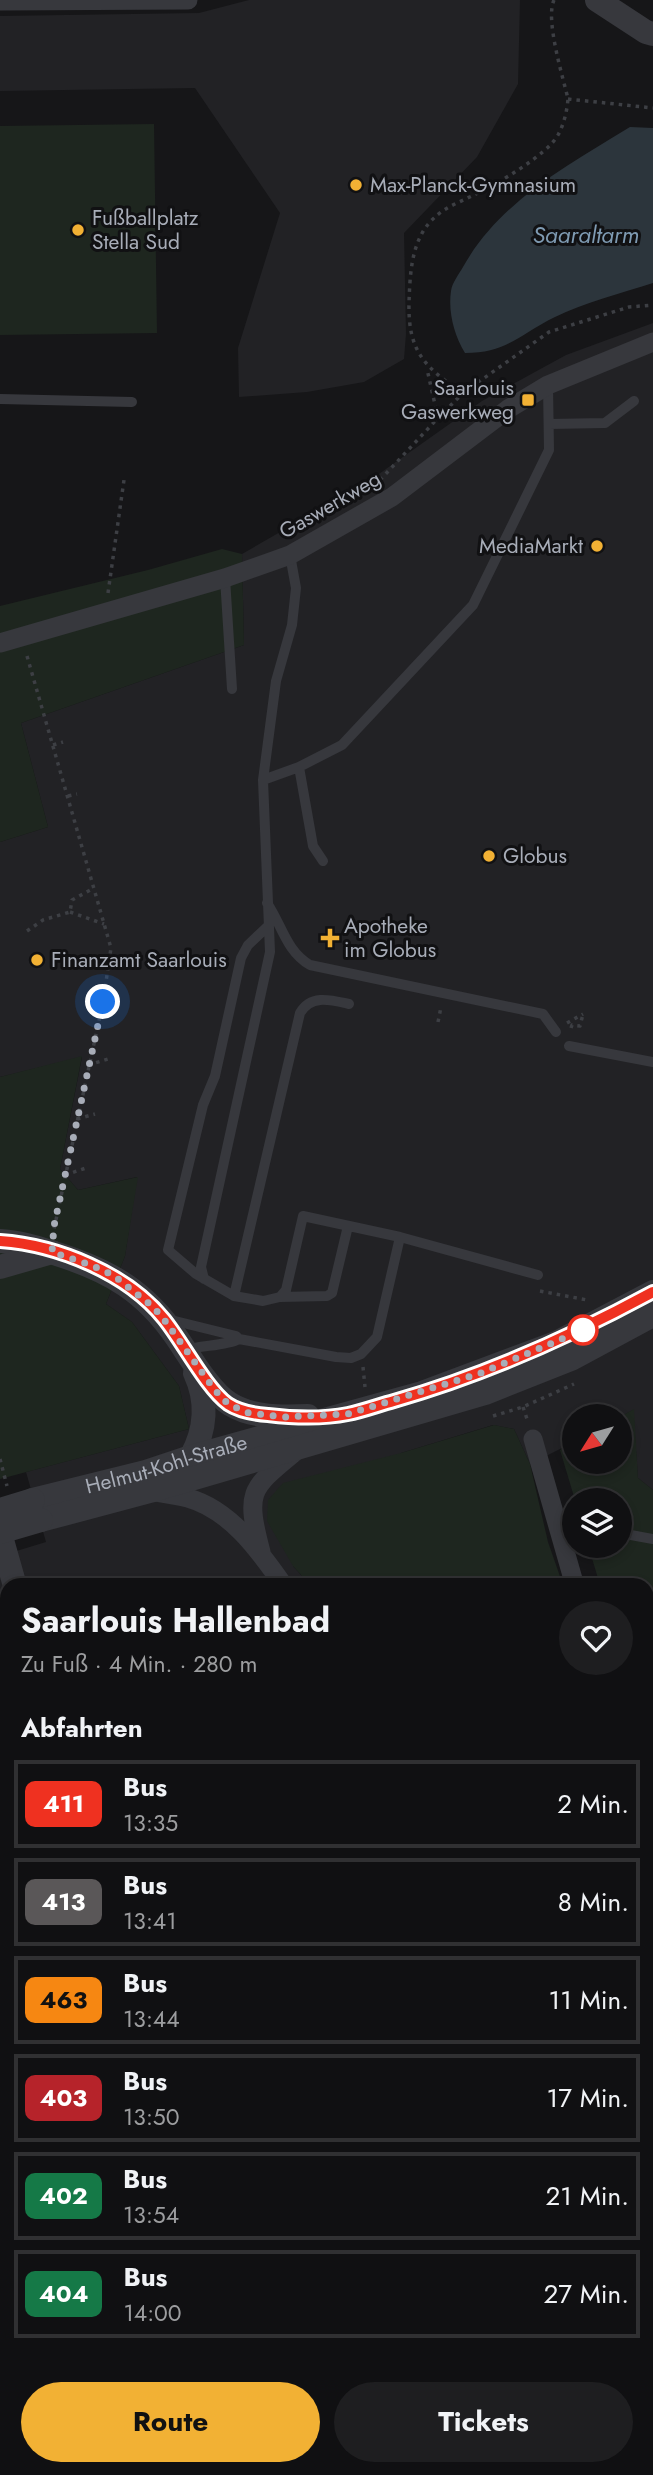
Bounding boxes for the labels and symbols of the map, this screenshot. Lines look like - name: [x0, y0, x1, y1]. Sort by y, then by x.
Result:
- place label: Max-Planck-Gymnasium: [370, 170, 576, 200]
- marker: Max-Planck-Gymnasium: [348, 177, 364, 193]
- place label: Fußballplatz Stella Sud: [92, 203, 199, 257]
- water label: Saaraltarm: [533, 218, 639, 252]
- marker: Fußballplatz Stella Sud: [70, 222, 86, 238]
- place label: Saarlouis Gaswerkweg: [401, 373, 514, 427]
- marker: Saarlouis Gaswerkweg: [520, 392, 536, 408]
- street label: Gaswerkweg: [274, 464, 386, 546]
- place label: MediaMarkt: [479, 531, 583, 561]
- marker: MediaMarkt: [589, 538, 605, 554]
- place label: Globus: [503, 841, 567, 871]
- marker: Globus: [481, 848, 497, 864]
- place label: Apotheke im Globus: [344, 911, 436, 965]
- marker: Apotheke im Globus: [322, 930, 338, 946]
- place label: Finanzamt Saarlouis: [51, 945, 227, 975]
- marker: Finanzamt Saarlouis: [29, 952, 45, 968]
- your location: [85, 984, 120, 1019]
- unlabelled marker: [568, 1315, 598, 1345]
- north arrow: [562, 1404, 632, 1474]
- street label: Helmut-Kohl-Straße: [82, 1427, 251, 1501]

